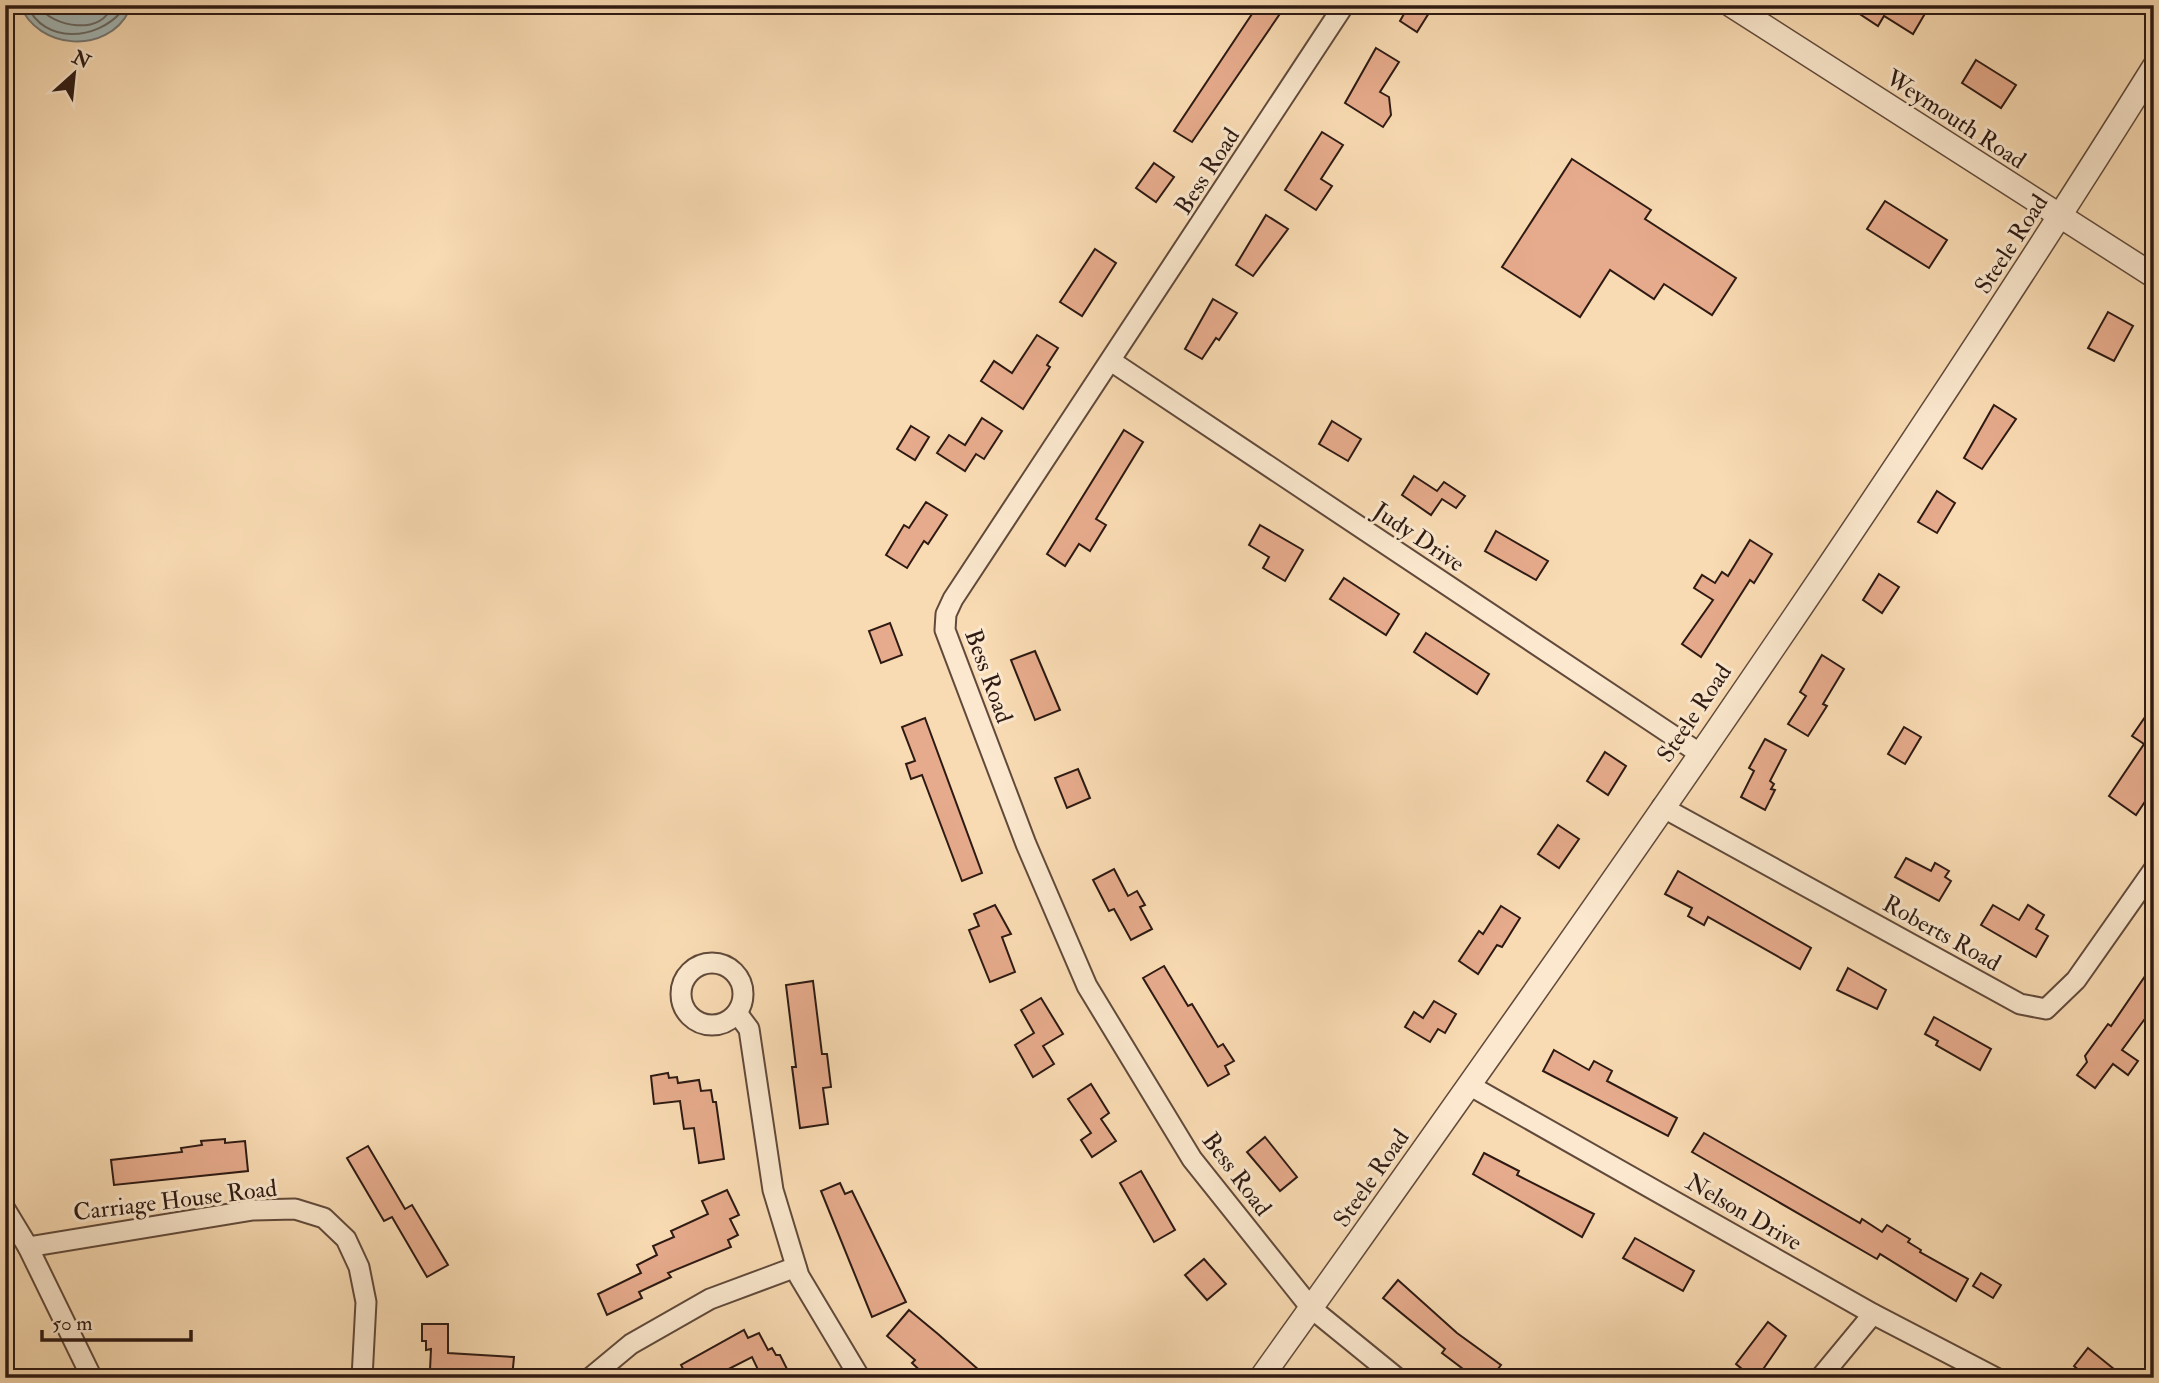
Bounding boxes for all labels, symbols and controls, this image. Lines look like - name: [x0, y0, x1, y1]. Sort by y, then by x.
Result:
- north arrow: [38, 38, 108, 108]
- text: N: [67, 45, 95, 75]
- street label: Weymouth Road: [1879, 62, 2032, 176]
- street label: Bess Road: [1168, 122, 1247, 221]
- street label: Steele Road: [1968, 188, 2055, 300]
- street label: Judy Drive: [1366, 495, 1471, 579]
- street label: Bess Road: [957, 625, 1020, 727]
- street label: Steele Road: [1650, 658, 1739, 769]
- street label: Roberts Road: [1877, 888, 2006, 979]
- street label: Steele Road: [1326, 1123, 1416, 1233]
- street label: Bess Road: [1195, 1126, 1278, 1223]
- street label: Nelson Drive: [1680, 1167, 1808, 1258]
- street label: Carriage House Road: [71, 1173, 279, 1228]
- scale bar: [42, 1299, 191, 1343]
- text: 50 m: [52, 1310, 93, 1337]

